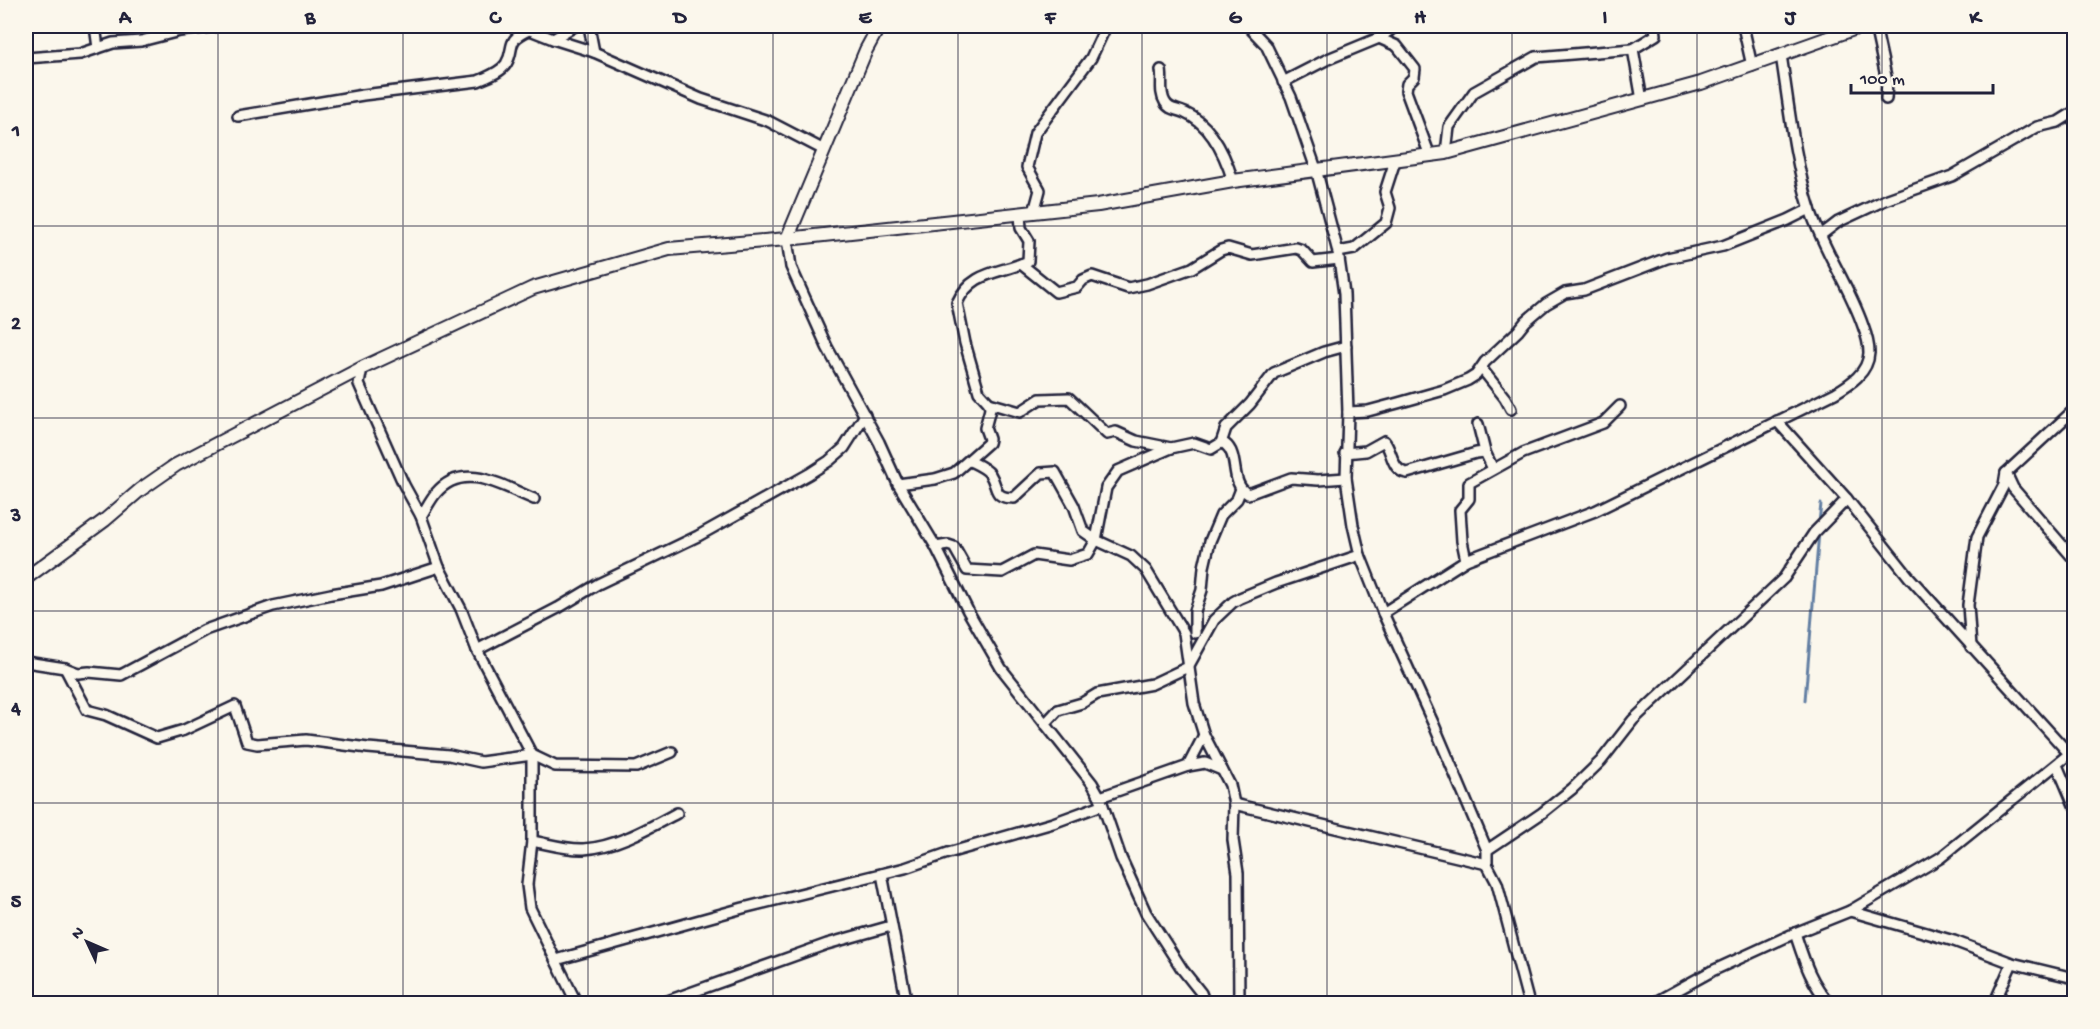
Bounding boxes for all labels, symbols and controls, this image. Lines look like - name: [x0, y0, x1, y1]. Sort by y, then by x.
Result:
- text: A: [118, 8, 133, 31]
- text: B: [304, 8, 316, 31]
- text: C: [489, 8, 503, 31]
- text: D: [671, 8, 687, 31]
- text: E: [859, 8, 873, 31]
- text: F: [1044, 8, 1057, 31]
- text: G: [1229, 8, 1243, 31]
- text: H: [1414, 8, 1426, 31]
- text: I: [1603, 8, 1608, 31]
- text: J: [1784, 8, 1797, 31]
- text: K: [1968, 8, 1983, 31]
- scale bar: [1851, 57, 1994, 95]
- text: 100 m: [1859, 70, 1905, 91]
- text: 1: [11, 121, 20, 144]
- text: 2: [11, 314, 21, 337]
- text: 3: [10, 506, 21, 529]
- text: 4: [10, 699, 21, 722]
- text: 5: [11, 892, 22, 915]
- north arrow: [57, 912, 117, 972]
- text: N: [68, 923, 90, 944]

